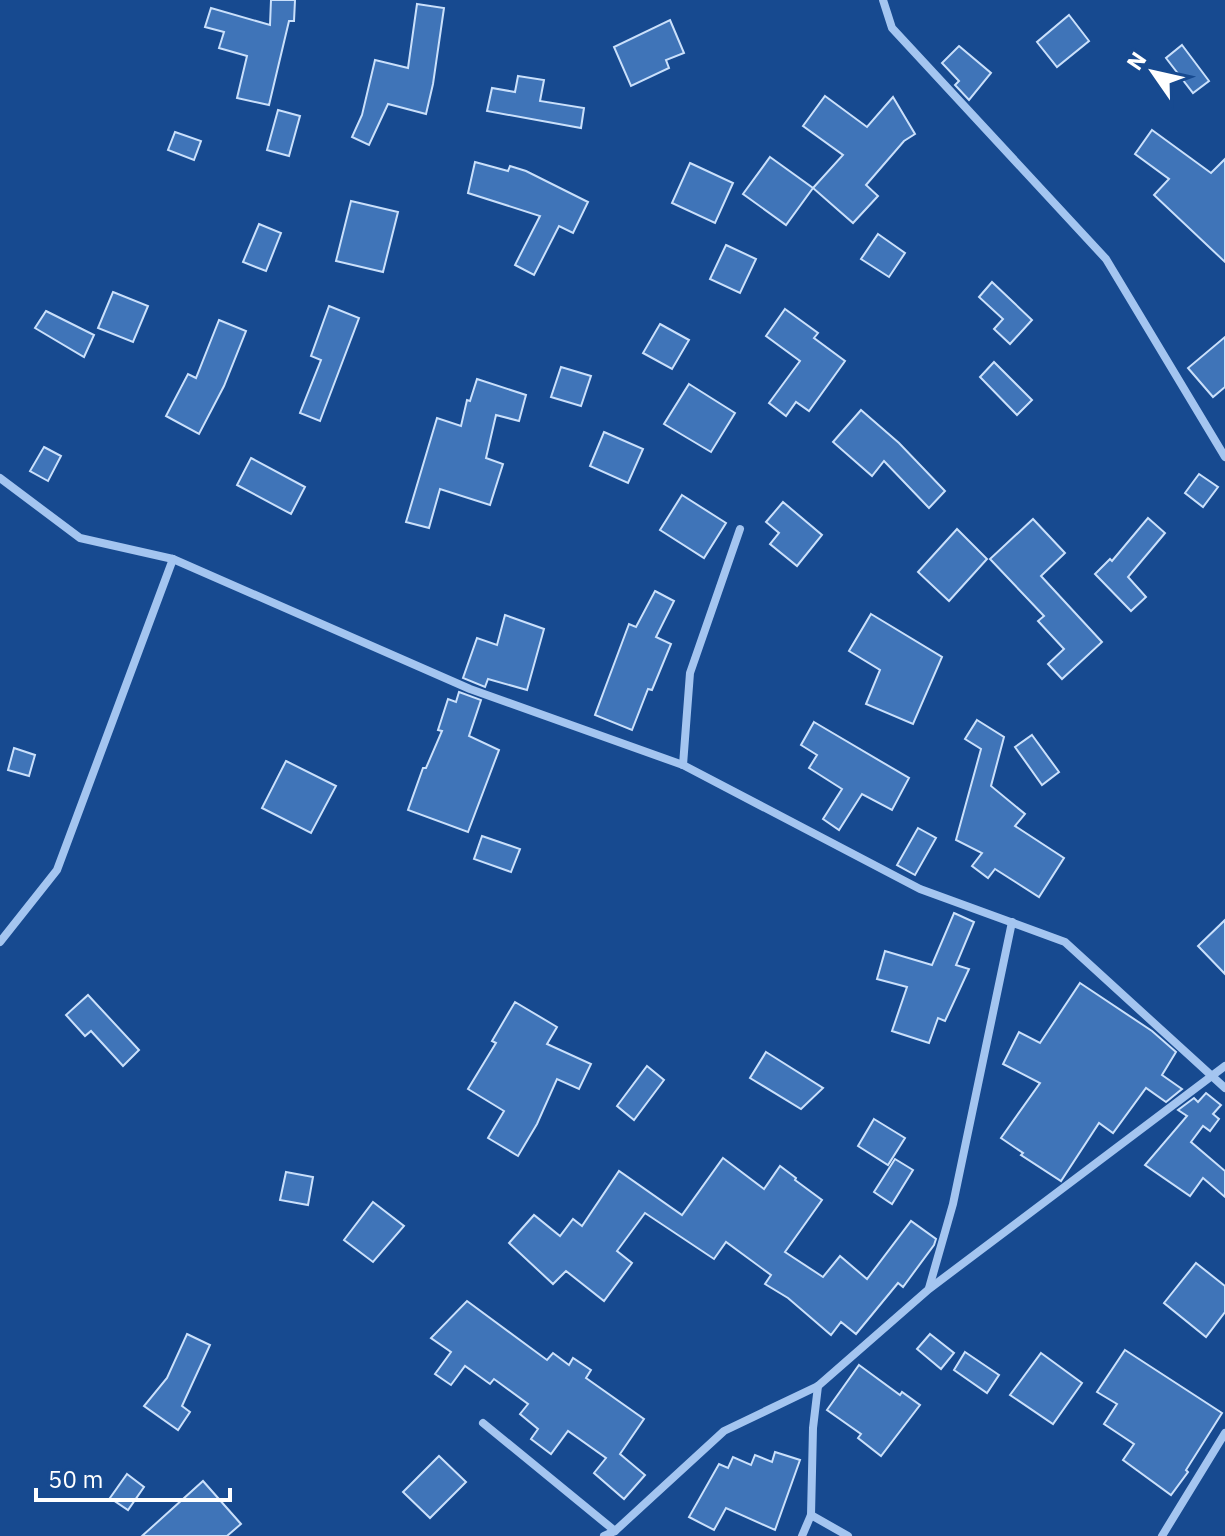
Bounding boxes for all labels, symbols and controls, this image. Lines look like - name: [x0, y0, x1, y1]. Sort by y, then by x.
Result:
- north arrow: [1113, 32, 1193, 112]
- text: N: [1120, 46, 1152, 75]
- scale bar: [36, 1452, 230, 1502]
- text: 50 m: [48, 1463, 103, 1495]

